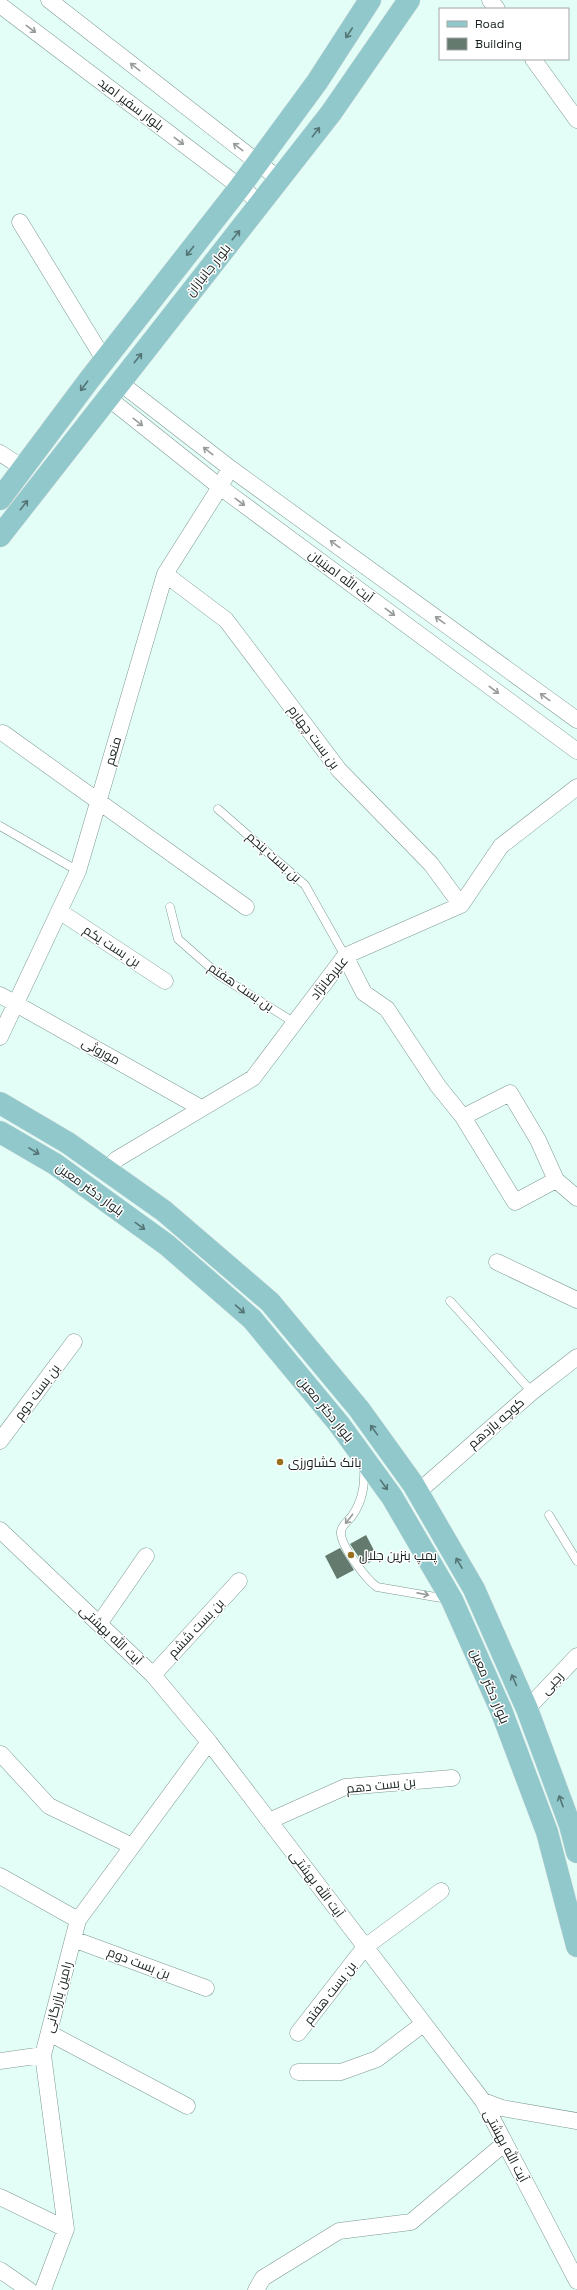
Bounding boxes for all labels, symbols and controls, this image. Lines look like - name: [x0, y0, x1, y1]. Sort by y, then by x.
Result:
- legend: [439, 8, 569, 60]
- text: Road: [475, 16, 504, 32]
- one-way arrow: [26, 24, 37, 33]
- one-way arrow: [345, 27, 353, 38]
- text: Building: [475, 36, 522, 52]
- one-way arrow: [130, 63, 141, 71]
- street label: بلوار سفیر امید: [95, 74, 167, 134]
- one-way arrow: [312, 126, 320, 137]
- one-way arrow: [174, 137, 185, 145]
- one-way arrow: [232, 143, 243, 151]
- one-way arrow: [232, 229, 241, 240]
- street label: بلوار جانبازان: [182, 240, 234, 300]
- one-way arrow: [186, 245, 195, 256]
- one-way arrow: [134, 353, 142, 364]
- one-way arrow: [80, 381, 88, 392]
- one-way arrow: [132, 417, 143, 426]
- one-way arrow: [202, 446, 213, 455]
- one-way arrow: [234, 497, 245, 506]
- one-way arrow: [20, 500, 28, 511]
- one-way arrow: [330, 540, 341, 548]
- street label: آیت الله امینیان: [305, 546, 377, 606]
- one-way arrow: [384, 608, 395, 616]
- one-way arrow: [435, 616, 446, 624]
- one-way arrow: [488, 685, 499, 694]
- one-way arrow: [540, 693, 551, 701]
- street label: بن بست چهارم: [284, 702, 344, 773]
- street label: منعم: [101, 735, 126, 768]
- street label: بن بست پنجم: [242, 828, 305, 887]
- street label: بن بست یکم: [80, 921, 144, 972]
- street label: علیرضانژاد: [306, 953, 352, 1003]
- street label: بن بست هفتم: [204, 959, 277, 1016]
- street label: موروثی: [79, 1034, 123, 1068]
- one-way arrow: [28, 1148, 40, 1156]
- street label: بلوار دکتر معین: [53, 1159, 127, 1219]
- one-way arrow: [134, 1222, 145, 1230]
- one-way arrow: [235, 1304, 245, 1313]
- street label: بن بست دوم: [10, 1361, 64, 1424]
- street label: بلوار دکتر معین: [294, 1372, 358, 1446]
- street label: کوچه یازدهم: [464, 1394, 529, 1453]
- one-way arrow: [369, 1424, 378, 1435]
- place label: بانک کشاورزی: [288, 1454, 361, 1471]
- marker: بانک کشاورزی: [275, 1457, 285, 1467]
- one-way arrow: [380, 1480, 388, 1491]
- one-way arrow: [345, 1514, 353, 1525]
- place label: پمپ بنزین جلال: [359, 1547, 437, 1565]
- marker: پمپ بنزین جلال: [346, 1550, 356, 1560]
- one-way arrow: [454, 1557, 462, 1569]
- one-way arrow: [417, 1591, 430, 1599]
- street label: بن بست ششم: [164, 1595, 229, 1662]
- street label: آیت الله بهشتی: [76, 1601, 146, 1669]
- street label: بلوار دکتر معین: [467, 1646, 513, 1726]
- street label: رجبی: [537, 1668, 567, 1698]
- one-way arrow: [510, 1674, 517, 1686]
- street label: بن بست دهم: [345, 1773, 417, 1798]
- one-way arrow: [557, 1796, 565, 1808]
- street label: آیت الله بهشتی: [286, 1847, 348, 1921]
- street label: بن بست دوم: [105, 1943, 173, 1984]
- street label: بن بست هفتم‌: [300, 1958, 361, 2029]
- street label: رامین بازرگانی: [40, 1959, 76, 2035]
- street label: آیت الله بهشتی: [480, 2107, 533, 2186]

